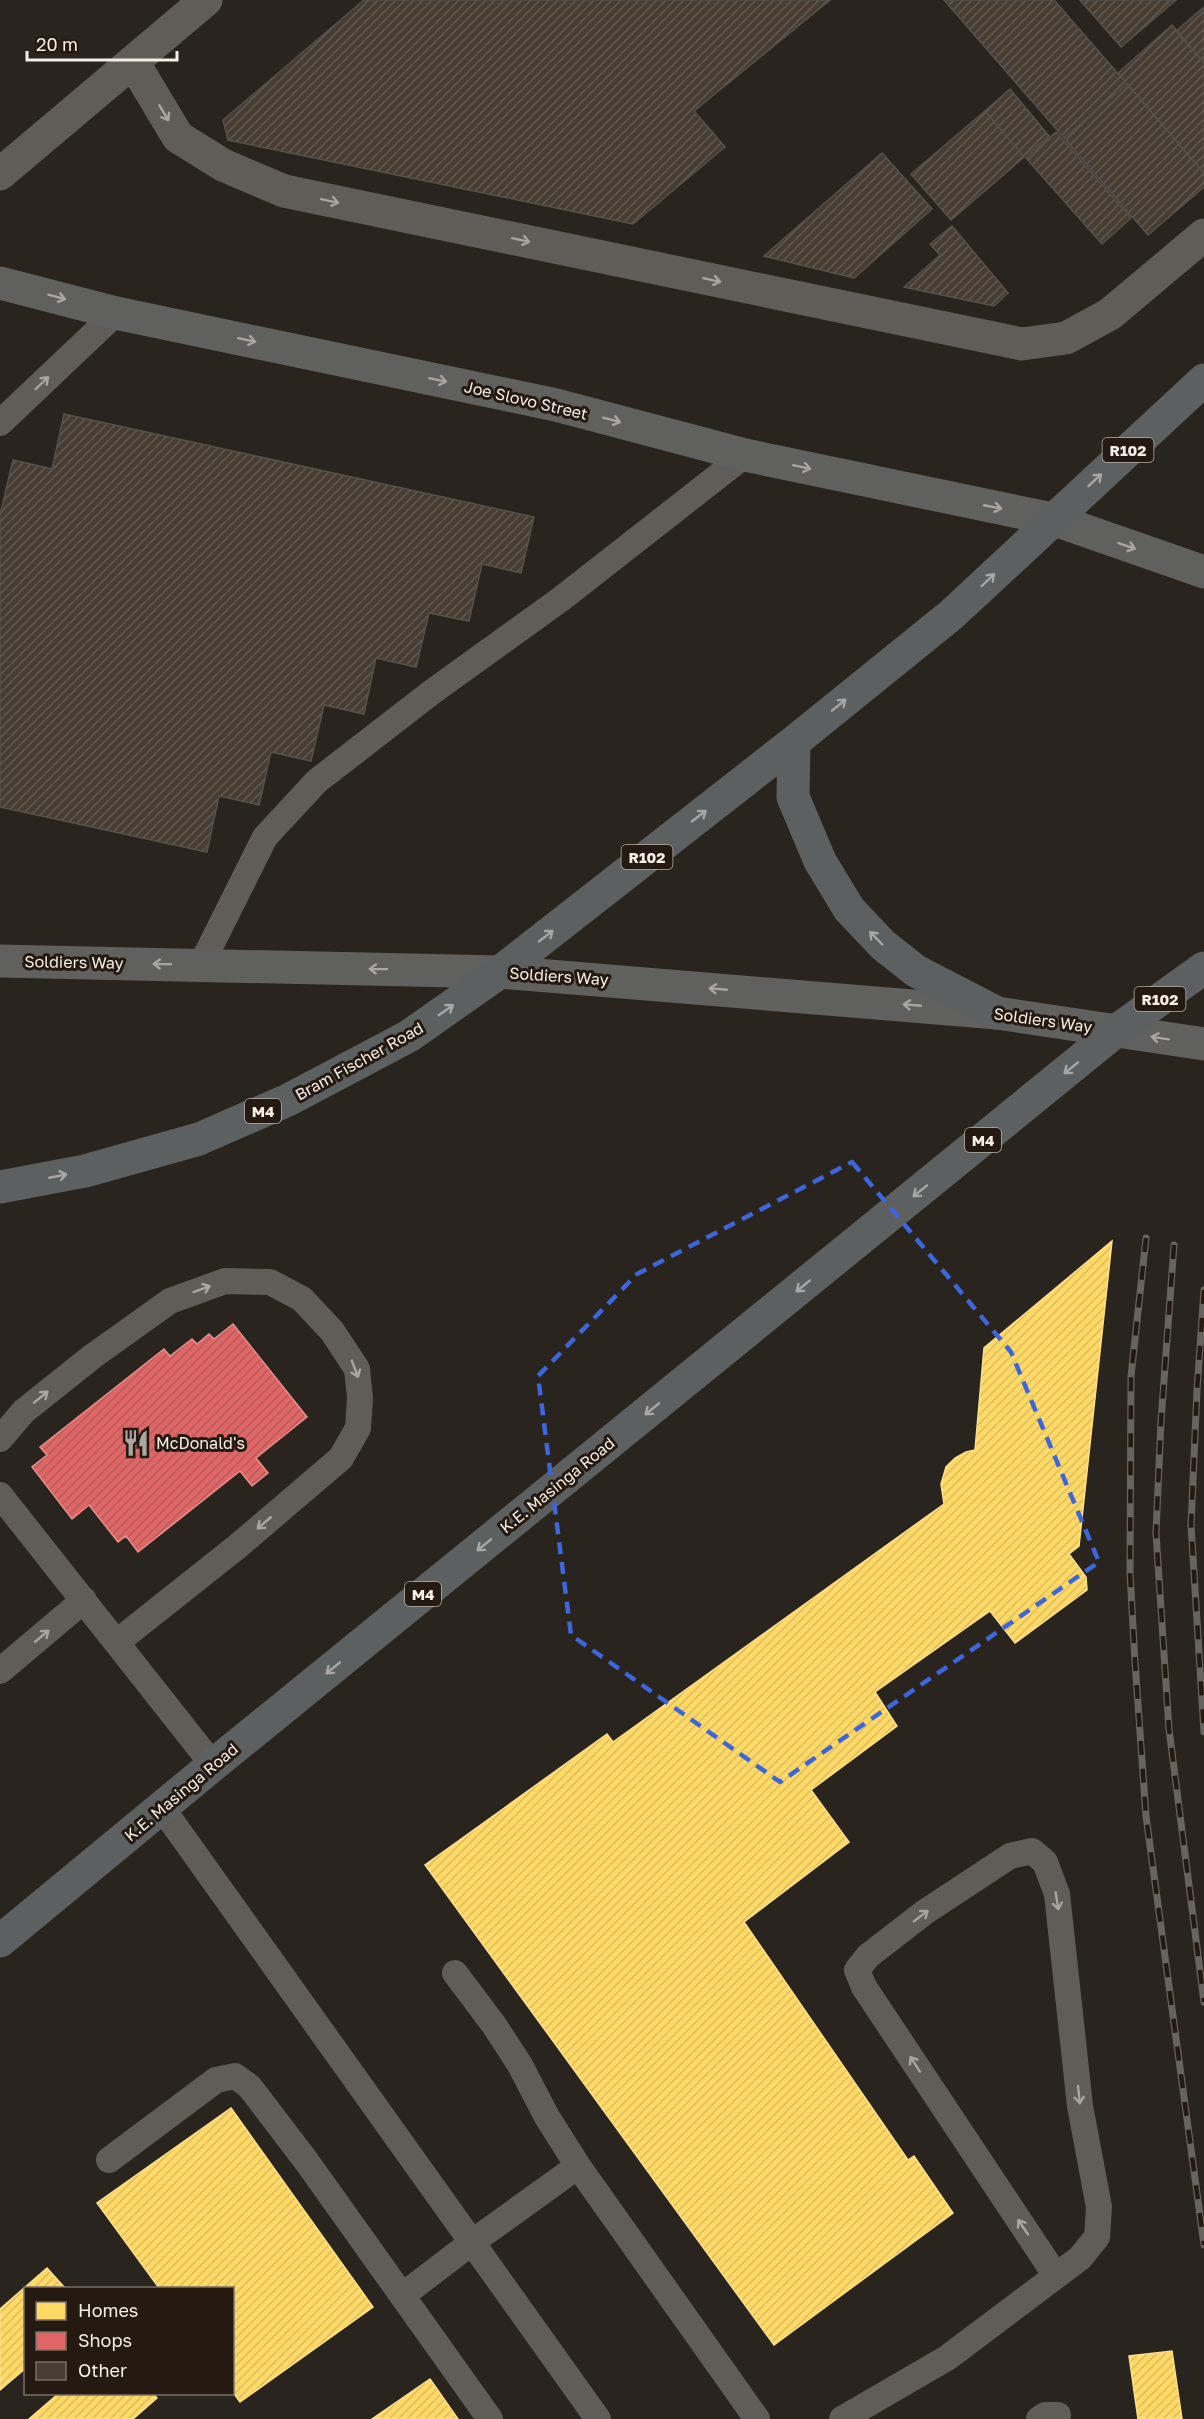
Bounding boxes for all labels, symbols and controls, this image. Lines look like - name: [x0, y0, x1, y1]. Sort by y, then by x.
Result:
- scale bar: [27, 24, 177, 62]
- text: 20 m: [36, 33, 78, 55]
- one-way arrow: [158, 104, 170, 121]
- one-way arrow: [320, 196, 340, 207]
- one-way arrow: [511, 235, 530, 247]
- one-way arrow: [702, 275, 721, 286]
- one-way arrow: [47, 292, 66, 304]
- one-way arrow: [237, 335, 256, 346]
- one-way arrow: [428, 375, 447, 387]
- one-way arrow: [35, 376, 50, 390]
- street label: Joe Slovo Street: [462, 376, 590, 424]
- one-way arrow: [602, 415, 621, 426]
- road number: R102: [1102, 438, 1154, 462]
- one-way arrow: [793, 462, 812, 474]
- one-way arrow: [1087, 473, 1102, 487]
- one-way arrow: [983, 502, 1002, 514]
- one-way arrow: [1117, 541, 1136, 552]
- one-way arrow: [980, 573, 995, 587]
- one-way arrow: [831, 699, 847, 712]
- one-way arrow: [691, 809, 707, 822]
- road number: R102: [622, 845, 672, 869]
- one-way arrow: [538, 930, 554, 943]
- one-way arrow: [869, 930, 884, 945]
- street label: Soldiers Way: [24, 951, 124, 973]
- one-way arrow: [153, 959, 173, 970]
- street label: Soldiers Way: [509, 963, 609, 989]
- one-way arrow: [369, 964, 389, 975]
- one-way arrow: [709, 983, 729, 994]
- road number: R102: [1134, 987, 1186, 1011]
- one-way arrow: [903, 1000, 923, 1011]
- street label: Soldiers Way: [992, 1003, 1094, 1037]
- one-way arrow: [438, 1004, 454, 1016]
- street label: Bram Fischer Road: [291, 1017, 427, 1105]
- one-way arrow: [1151, 1032, 1170, 1043]
- one-way arrow: [1063, 1062, 1079, 1075]
- road number: M4: [245, 1099, 281, 1123]
- road number: M4: [965, 1128, 1001, 1152]
- one-way arrow: [47, 1171, 67, 1182]
- one-way arrow: [912, 1185, 928, 1198]
- one-way arrow: [795, 1279, 811, 1292]
- one-way arrow: [192, 1283, 211, 1294]
- one-way arrow: [350, 1360, 361, 1378]
- one-way arrow: [33, 1391, 49, 1404]
- one-way arrow: [644, 1402, 660, 1415]
- restaurant icon: McDonald's: [121, 1428, 151, 1458]
- place label: McDonald's: [156, 1433, 245, 1453]
- street label: K.E. Masinga Road: [496, 1433, 618, 1537]
- one-way arrow: [256, 1517, 272, 1530]
- one-way arrow: [476, 1538, 492, 1551]
- road number: M4: [405, 1582, 441, 1606]
- one-way arrow: [34, 1629, 50, 1642]
- one-way arrow: [325, 1661, 341, 1674]
- street label: K.E. Masinga Road: [120, 1739, 242, 1845]
- one-way arrow: [1052, 1891, 1063, 1911]
- one-way arrow: [912, 1910, 928, 1922]
- one-way arrow: [909, 2056, 922, 2073]
- one-way arrow: [1074, 2085, 1085, 2104]
- one-way arrow: [1017, 2219, 1029, 2236]
- legend: [24, 2287, 234, 2395]
- text: Homes: [78, 2299, 138, 2321]
- text: Shops: [78, 2329, 132, 2351]
- text: Other: [78, 2359, 127, 2381]

